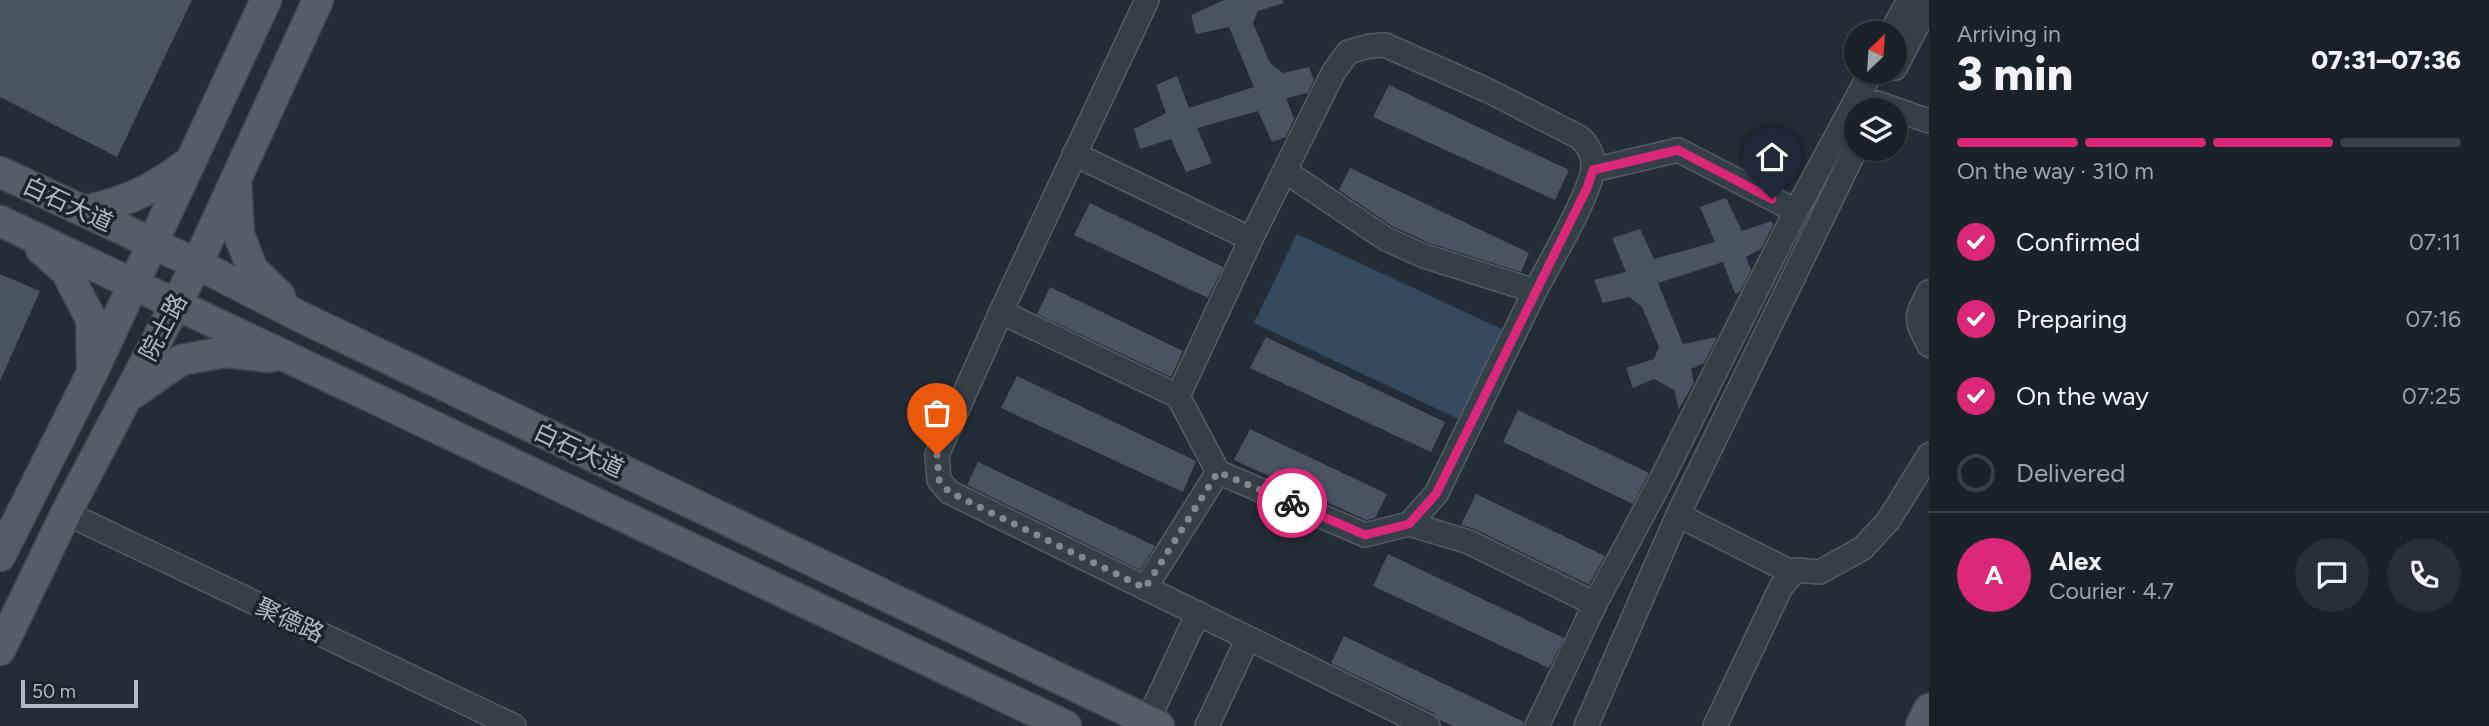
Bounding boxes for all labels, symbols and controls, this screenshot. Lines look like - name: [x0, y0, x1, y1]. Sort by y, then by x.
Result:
- text: Arriving in: [1957, 20, 2061, 48]
- north arrow: [1844, 21, 1908, 84]
- map controls: [1844, 21, 1907, 161]
- text: 07:31–07:36: [2311, 44, 2461, 76]
- text: 3 min: [1957, 46, 2073, 102]
- button: layers: [1844, 98, 1907, 161]
- pin: [1742, 127, 1802, 199]
- icon: home: [1753, 138, 1791, 176]
- text: On the way · 310 m: [1957, 157, 2154, 185]
- street label: 白石大道: [18, 171, 118, 237]
- icon: check: [1957, 223, 1995, 261]
- text: Confirmed: [2016, 226, 2140, 258]
- text: 07:11: [2409, 228, 2461, 256]
- street label: 院士路: [133, 288, 193, 366]
- icon: check: [1957, 300, 1995, 338]
- text: Preparing: [2016, 303, 2127, 335]
- text: 07:16: [2406, 305, 2461, 333]
- icon: check: [1957, 377, 1995, 415]
- text: On the way: [2016, 380, 2149, 412]
- text: 07:25: [2402, 382, 2461, 410]
- pin: [907, 383, 967, 455]
- icon: bag: [918, 394, 956, 432]
- street label: 白石大道: [529, 417, 629, 483]
- text: Delivered: [2016, 457, 2125, 489]
- courier: [1257, 468, 1327, 538]
- icon: bike: [1273, 484, 1311, 522]
- button: chat: [2295, 538, 2369, 612]
- button: phone: [2387, 538, 2461, 612]
- text: Alex: [2049, 545, 2102, 577]
- text: A: [1985, 559, 2003, 591]
- text: Courier · 4.7: [2049, 577, 2174, 605]
- street label: 聚德路: [251, 592, 329, 648]
- scale bar: [21, 677, 138, 709]
- text: 50 m: [32, 680, 76, 703]

